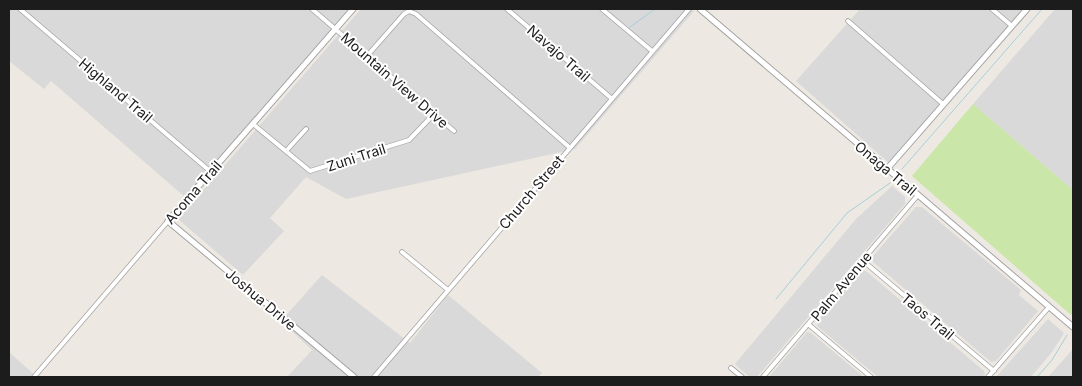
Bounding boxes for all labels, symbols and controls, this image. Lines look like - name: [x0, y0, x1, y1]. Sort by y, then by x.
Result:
- street label: Navajo Trail: [524, 21, 594, 85]
- street label: Mountain View Drive: [338, 29, 452, 131]
- street label: Highland Trail: [76, 54, 156, 126]
- street label: Onaga Trail: [852, 137, 920, 199]
- street label: Zuni Trail: [324, 140, 388, 174]
- street label: Church Street: [495, 151, 567, 233]
- street label: Acoma Trail: [161, 157, 225, 227]
- street label: Palm Avenue: [807, 248, 875, 324]
- street label: Joshua Drive: [222, 265, 300, 333]
- street label: Taos Trail: [898, 289, 958, 343]

